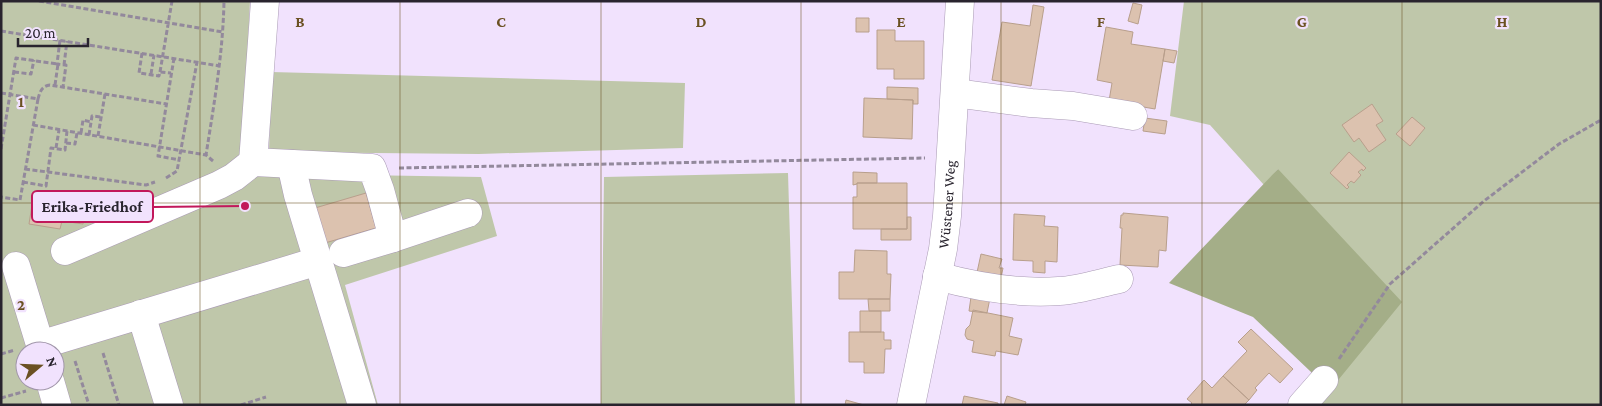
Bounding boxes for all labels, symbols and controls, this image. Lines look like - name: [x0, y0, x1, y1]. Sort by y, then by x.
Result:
- text: B: [295, 13, 305, 30]
- text: C: [496, 13, 506, 30]
- text: D: [695, 13, 707, 30]
- text: E: [896, 13, 906, 30]
- text: F: [1097, 13, 1106, 30]
- text: G: [1297, 13, 1307, 30]
- text: H: [1497, 13, 1508, 30]
- scale bar: [18, 15, 88, 47]
- text: 20 m: [25, 25, 56, 41]
- text: 1: [18, 93, 24, 110]
- street label: Wüstener Weg: [935, 160, 959, 250]
- callout: Erika-Friedhof: [32, 191, 153, 222]
- text: Erika-Friedhof: [42, 198, 144, 215]
- text: 2: [17, 296, 25, 313]
- north arrow: [15, 341, 65, 391]
- text: N: [43, 355, 62, 369]

